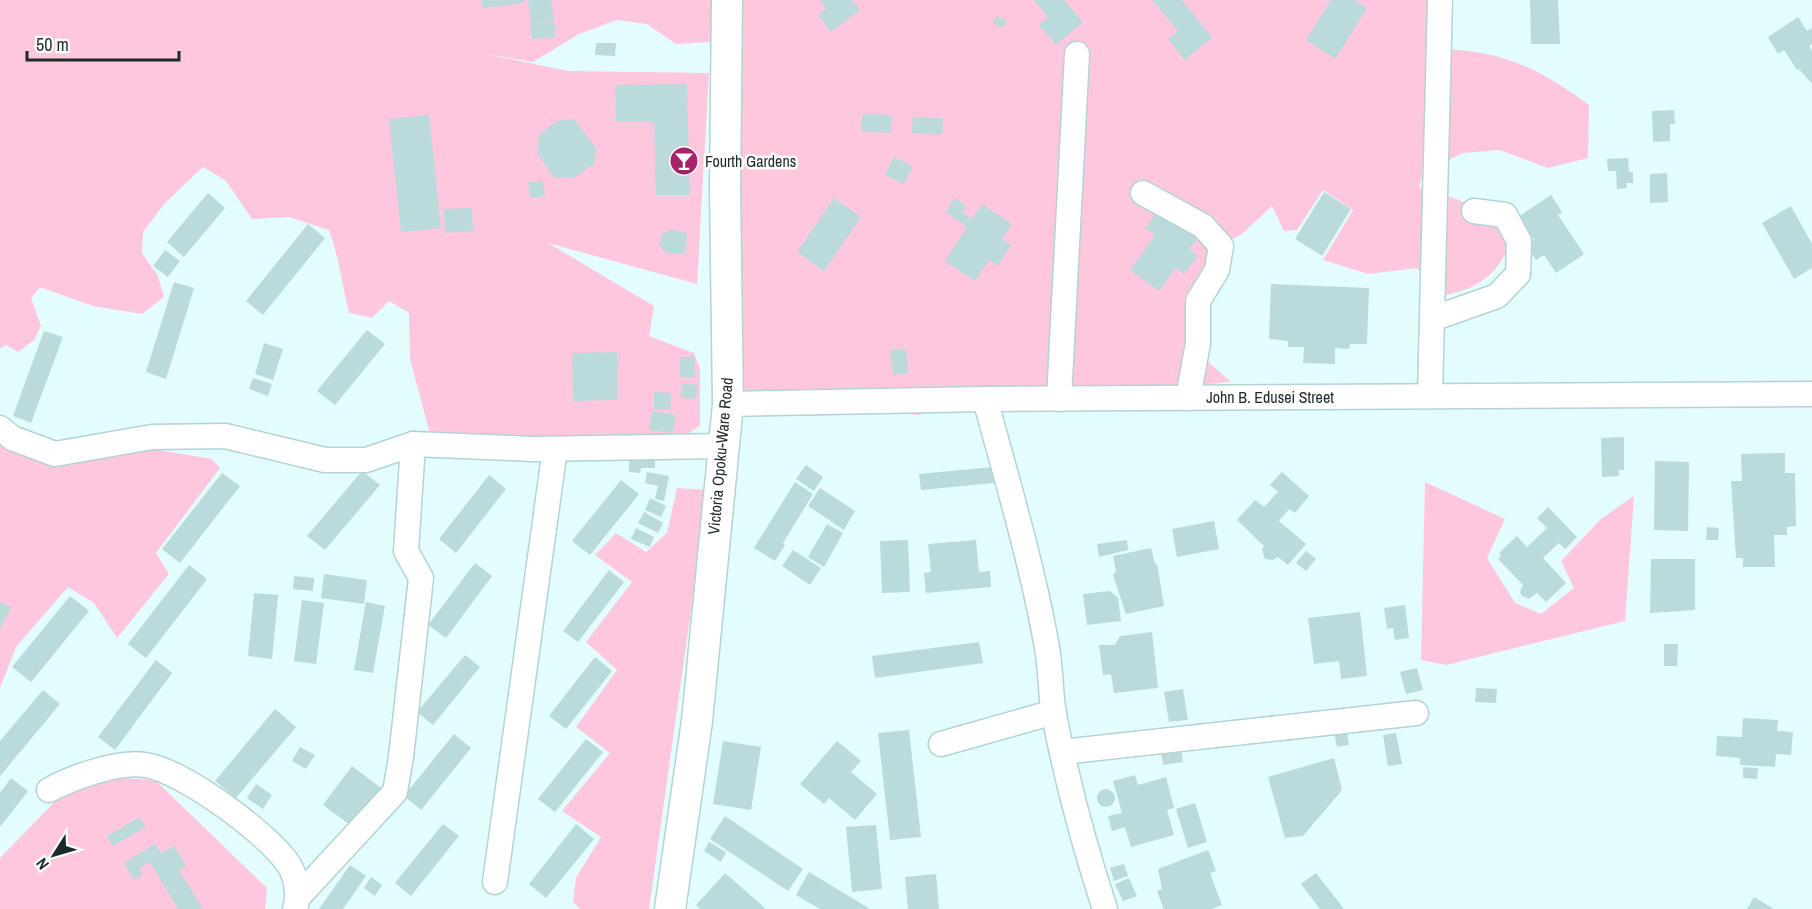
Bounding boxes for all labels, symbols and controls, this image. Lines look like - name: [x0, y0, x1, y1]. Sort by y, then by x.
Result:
- scale bar: [27, 24, 178, 62]
- text: 50 m: [36, 32, 69, 57]
- bar icon: Fourth Gardens: [668, 145, 700, 177]
- place label: Fourth Gardens: [705, 150, 796, 172]
- street label: Victoria Opoku-Ware Road: [702, 377, 738, 535]
- street label: John B. Edusei Street: [1206, 386, 1334, 408]
- north arrow: [24, 825, 84, 885]
- text: N: [30, 854, 54, 874]

